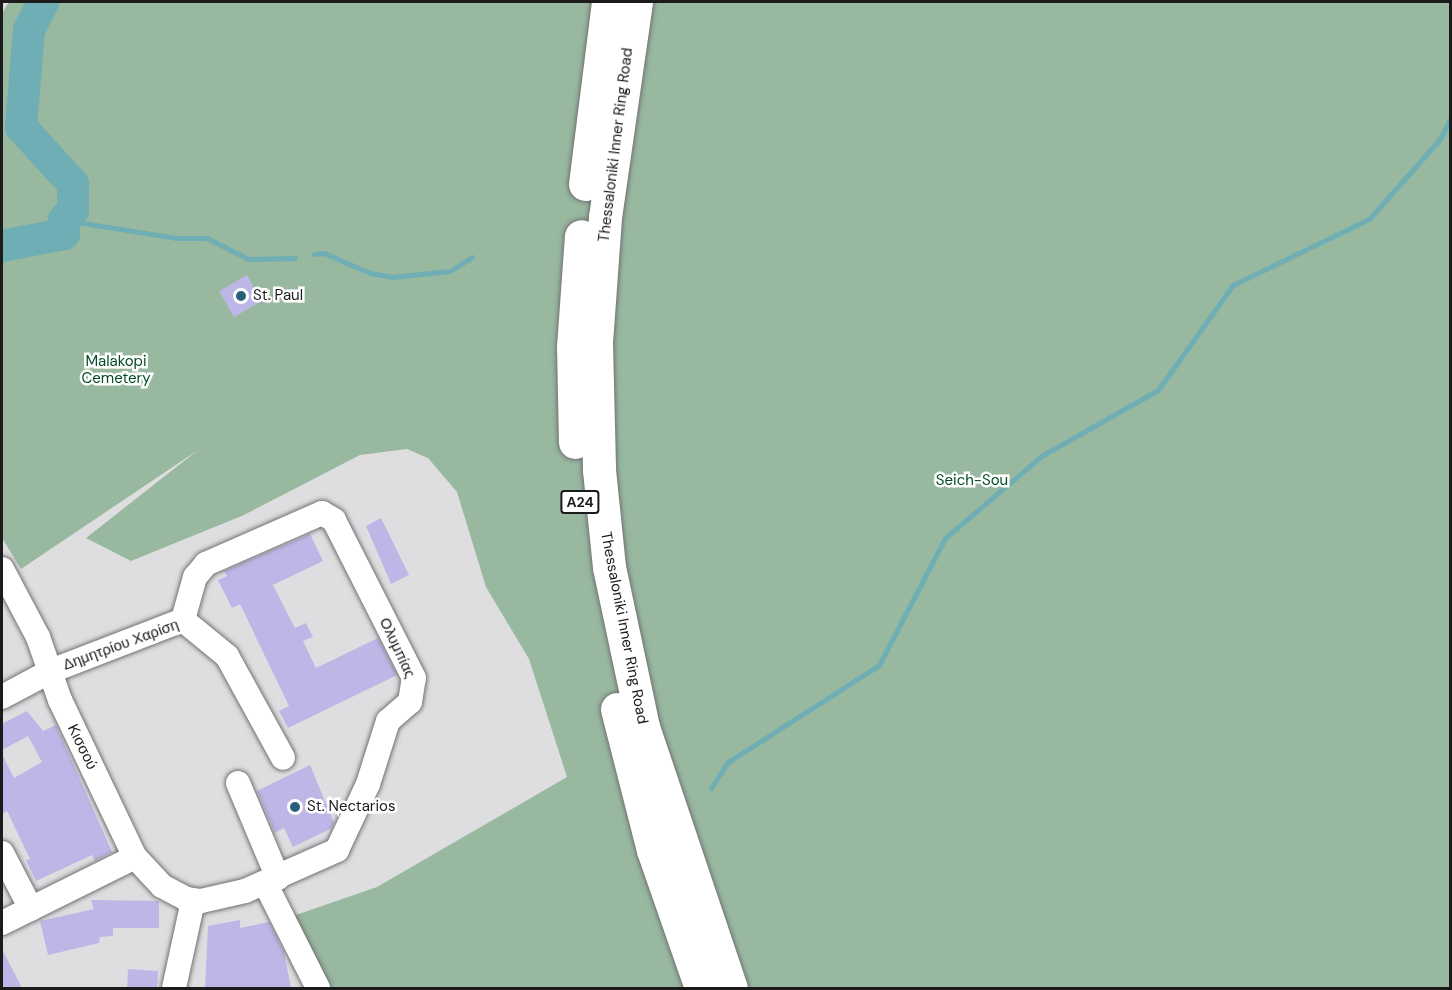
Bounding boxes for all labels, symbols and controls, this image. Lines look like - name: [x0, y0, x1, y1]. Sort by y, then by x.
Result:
- street label: Thessaloniki Inner Ring Road: [595, 47, 637, 243]
- place label: St. Paul: [253, 287, 303, 305]
- marker: St. Paul: [234, 289, 248, 303]
- park label: Malakopi Cemetery: [82, 352, 150, 387]
- park label: Seich-Sou: [936, 472, 1008, 490]
- road number: Α24: [559, 491, 601, 513]
- street label: Thessaloniki Inner Ring Road: [597, 530, 651, 726]
- street label: Ολυμπίας: [375, 615, 419, 681]
- street label: Δημητρίου Χαρίση: [61, 616, 181, 674]
- street label: Κισσού: [63, 721, 101, 773]
- place label: St. Nectarios: [307, 798, 395, 816]
- marker: St. Nectarios: [288, 800, 302, 814]

